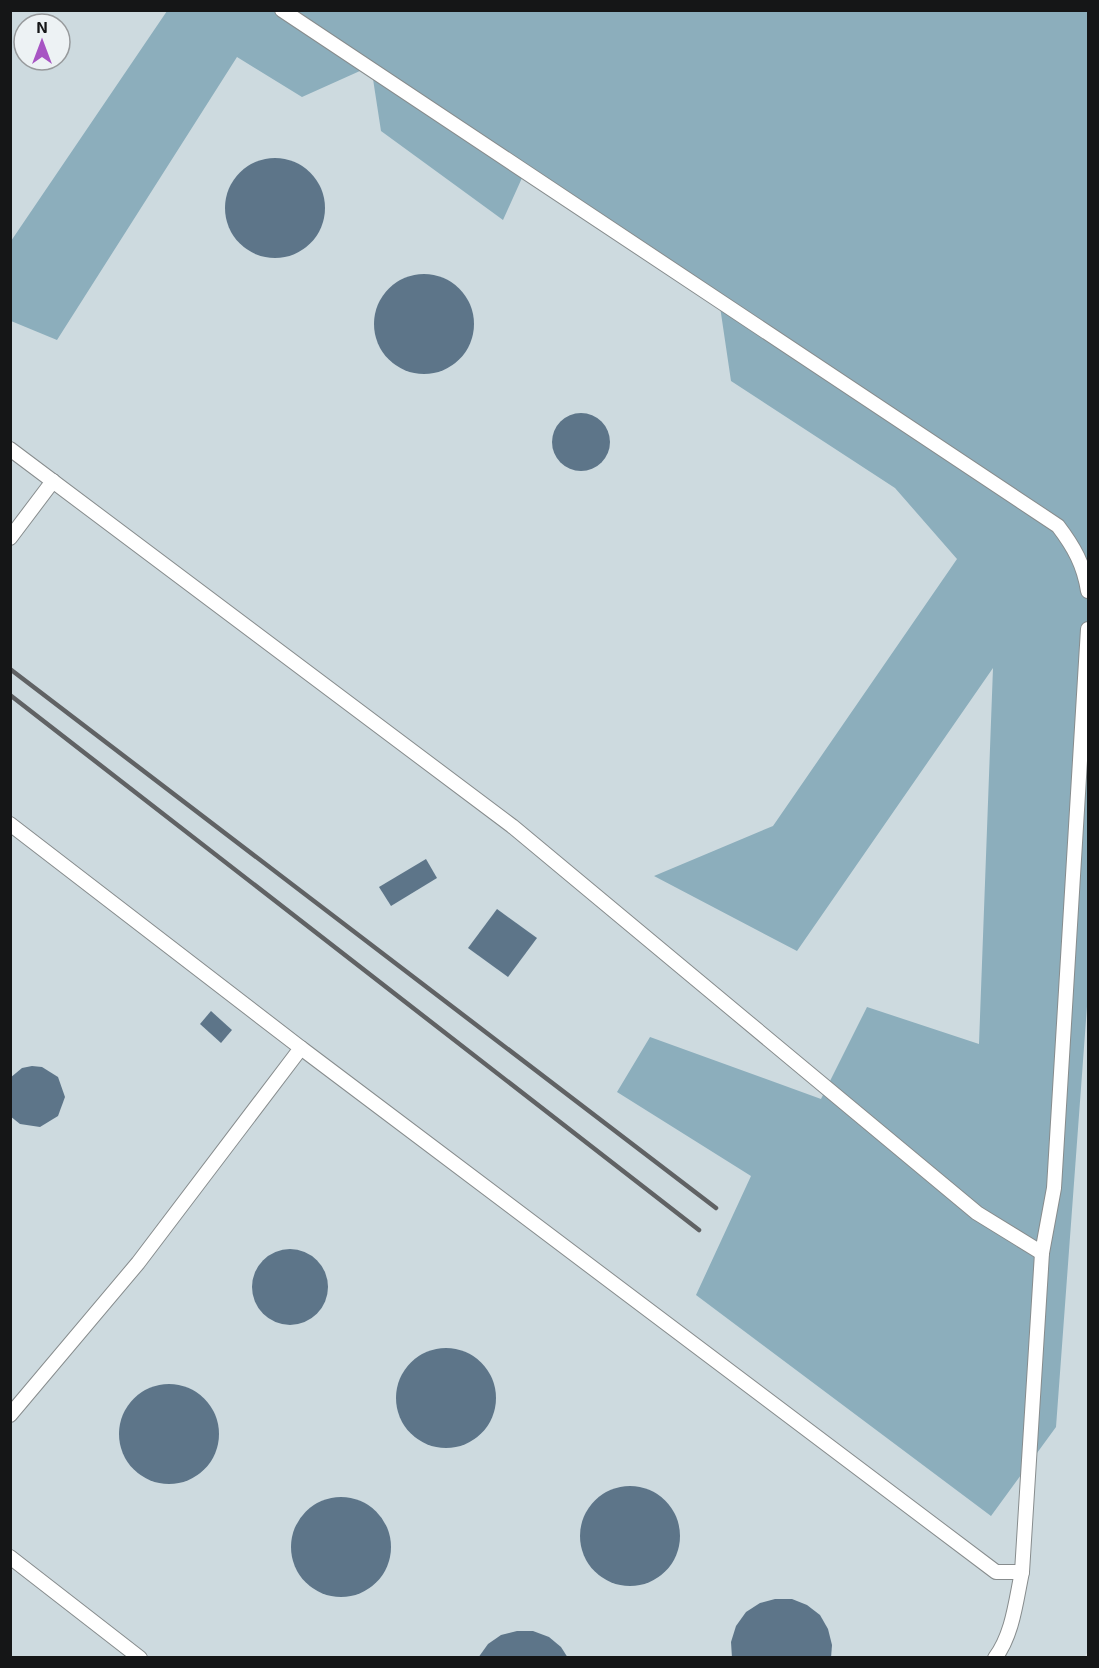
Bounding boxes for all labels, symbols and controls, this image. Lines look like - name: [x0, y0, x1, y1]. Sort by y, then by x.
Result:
- north arrow: [12, 12, 72, 72]
- text: N: [36, 17, 48, 36]

